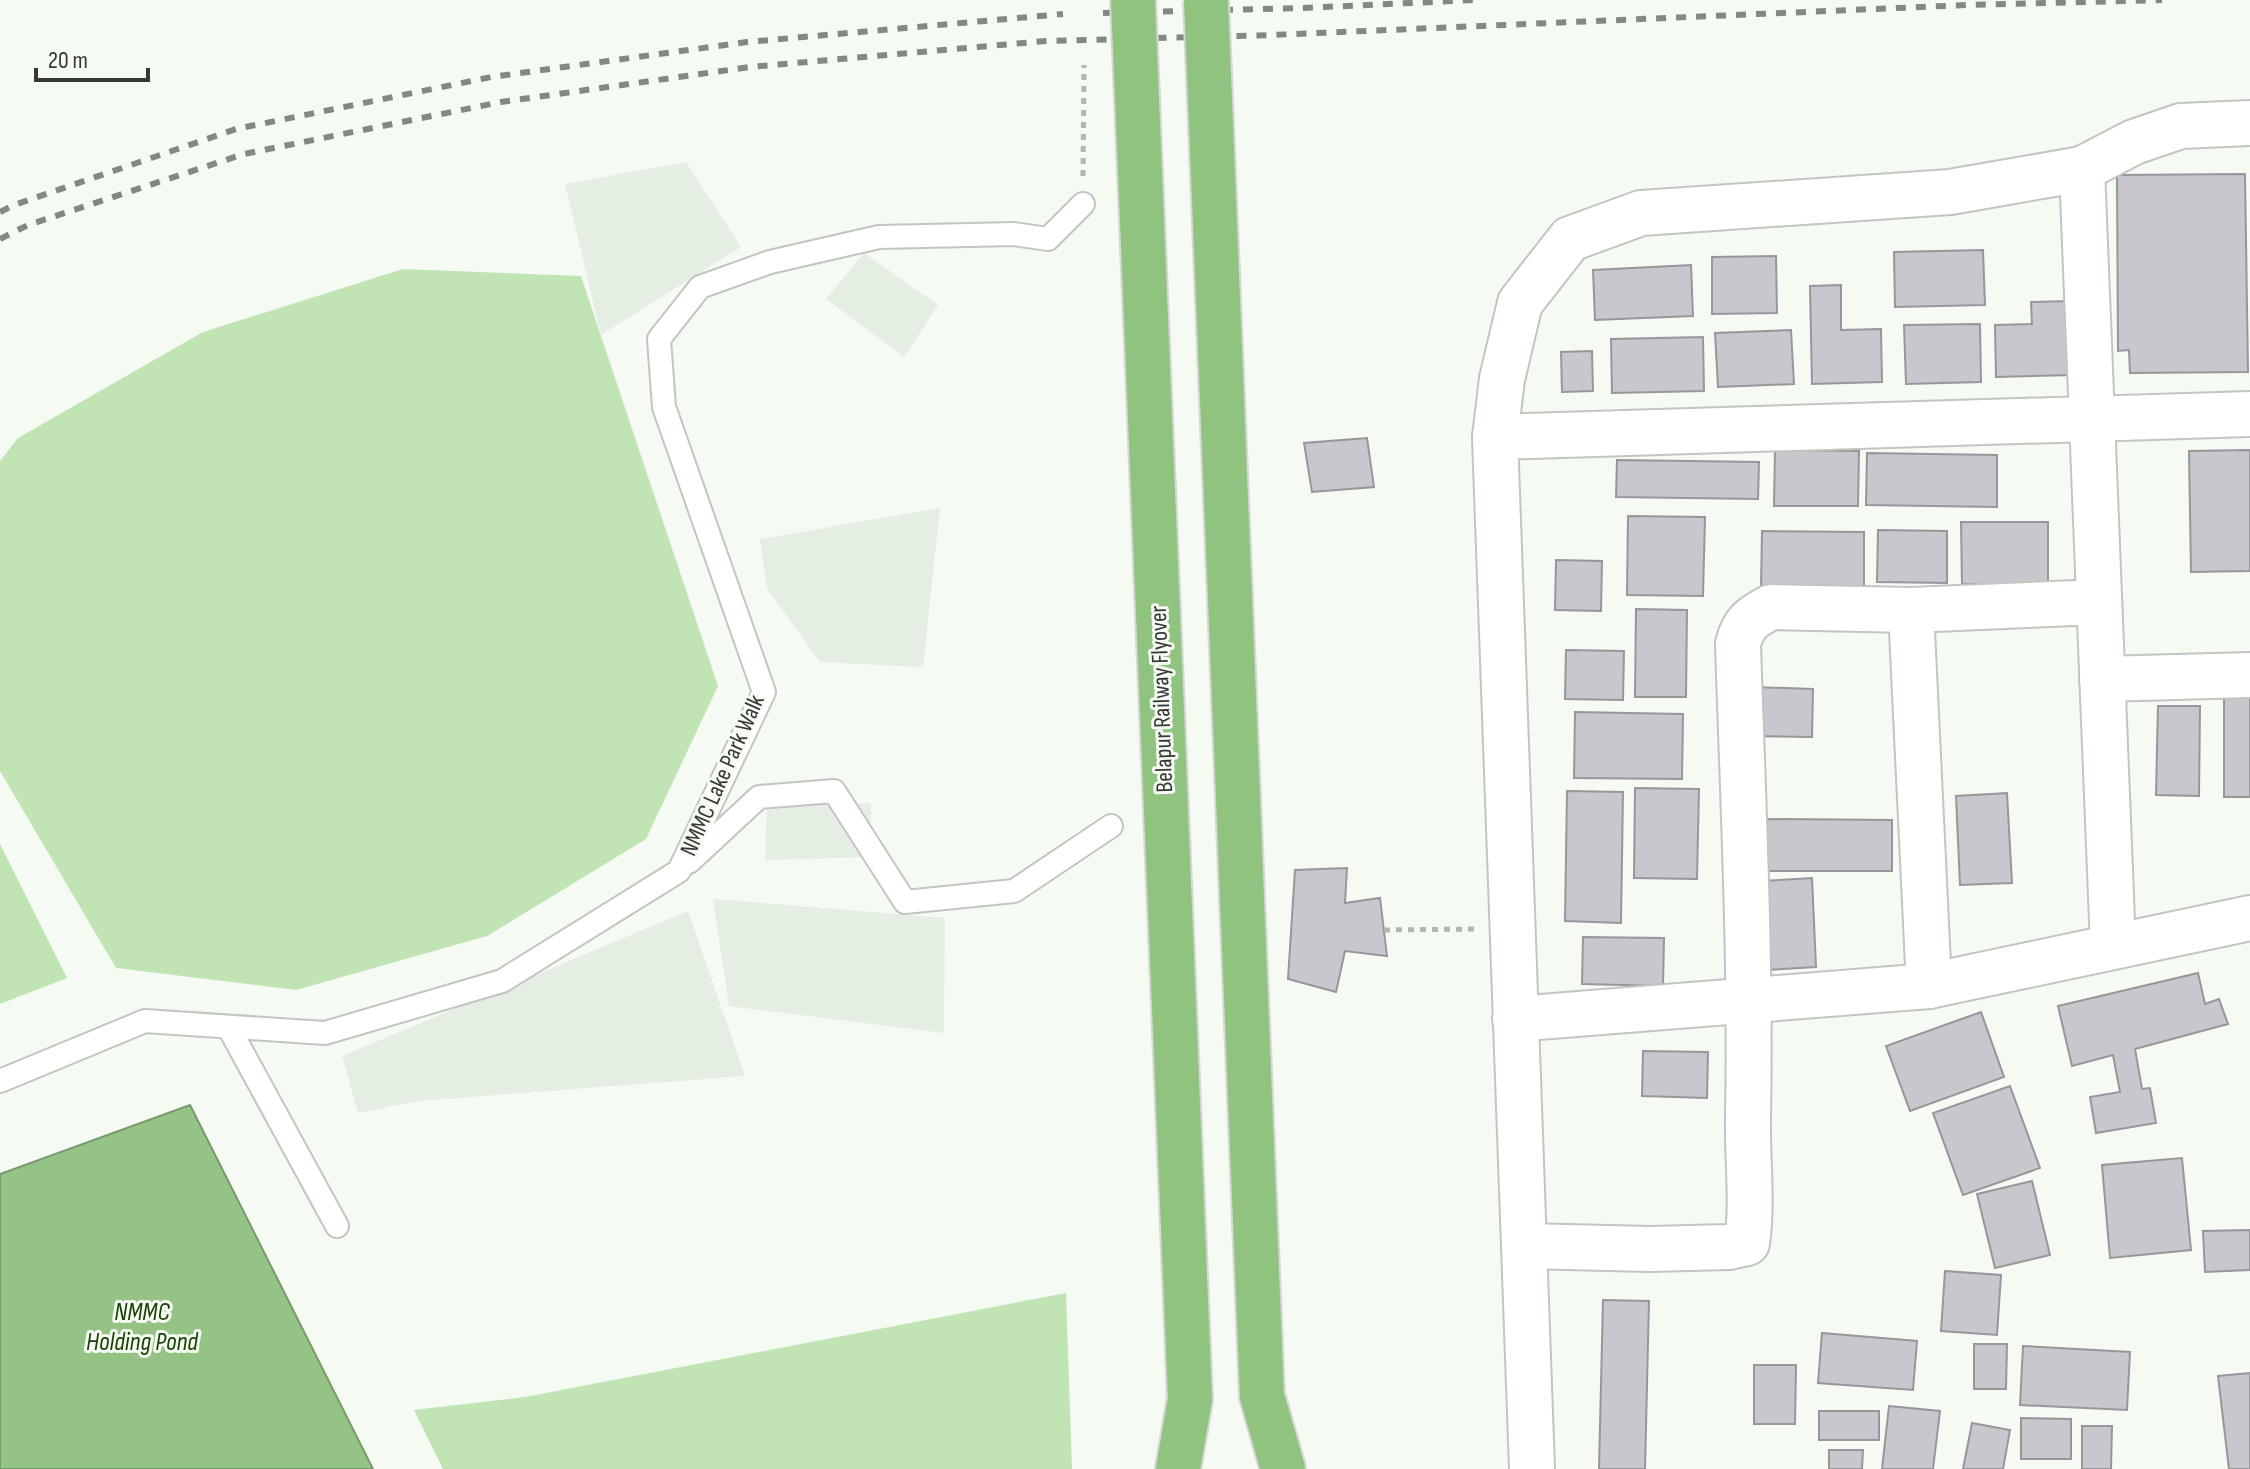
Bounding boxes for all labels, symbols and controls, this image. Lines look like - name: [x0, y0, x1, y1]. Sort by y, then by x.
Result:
- scale bar: [36, 32, 148, 82]
- text: 20 m: [48, 46, 88, 75]
- street label: Belapur Railway Flyover: [1144, 605, 1179, 793]
- street label: NMMC Lake Park Walk: [674, 690, 771, 860]
- water label: NMMC Holding Pond: [86, 1297, 199, 1358]

